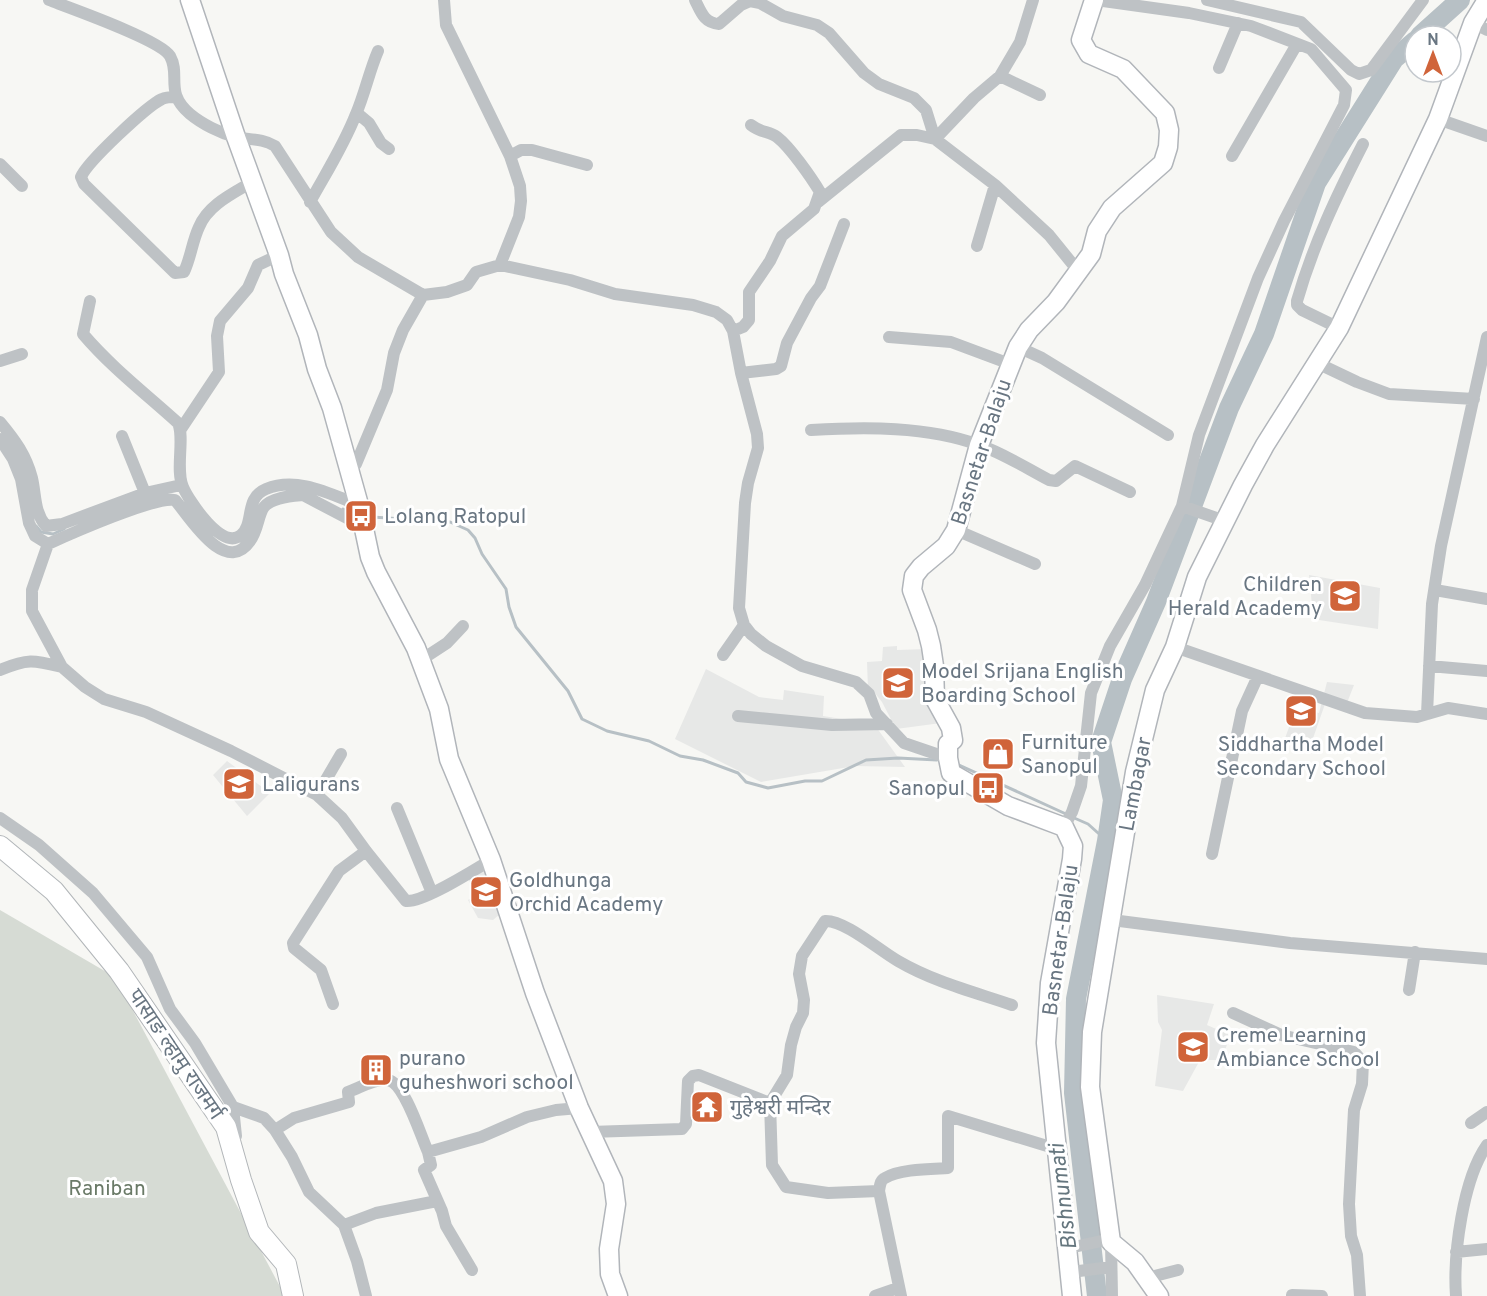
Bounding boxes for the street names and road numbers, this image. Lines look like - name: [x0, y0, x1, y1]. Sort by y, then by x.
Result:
- street label: Basnetar-Balaju: [946, 376, 1019, 529]
- street label: Lambagar: [1114, 735, 1159, 834]
- street label: Basnetar-Balaju: [1038, 863, 1085, 1018]
- street label: पासाङ ल्हामु राजमर्ग: [121, 984, 229, 1127]

